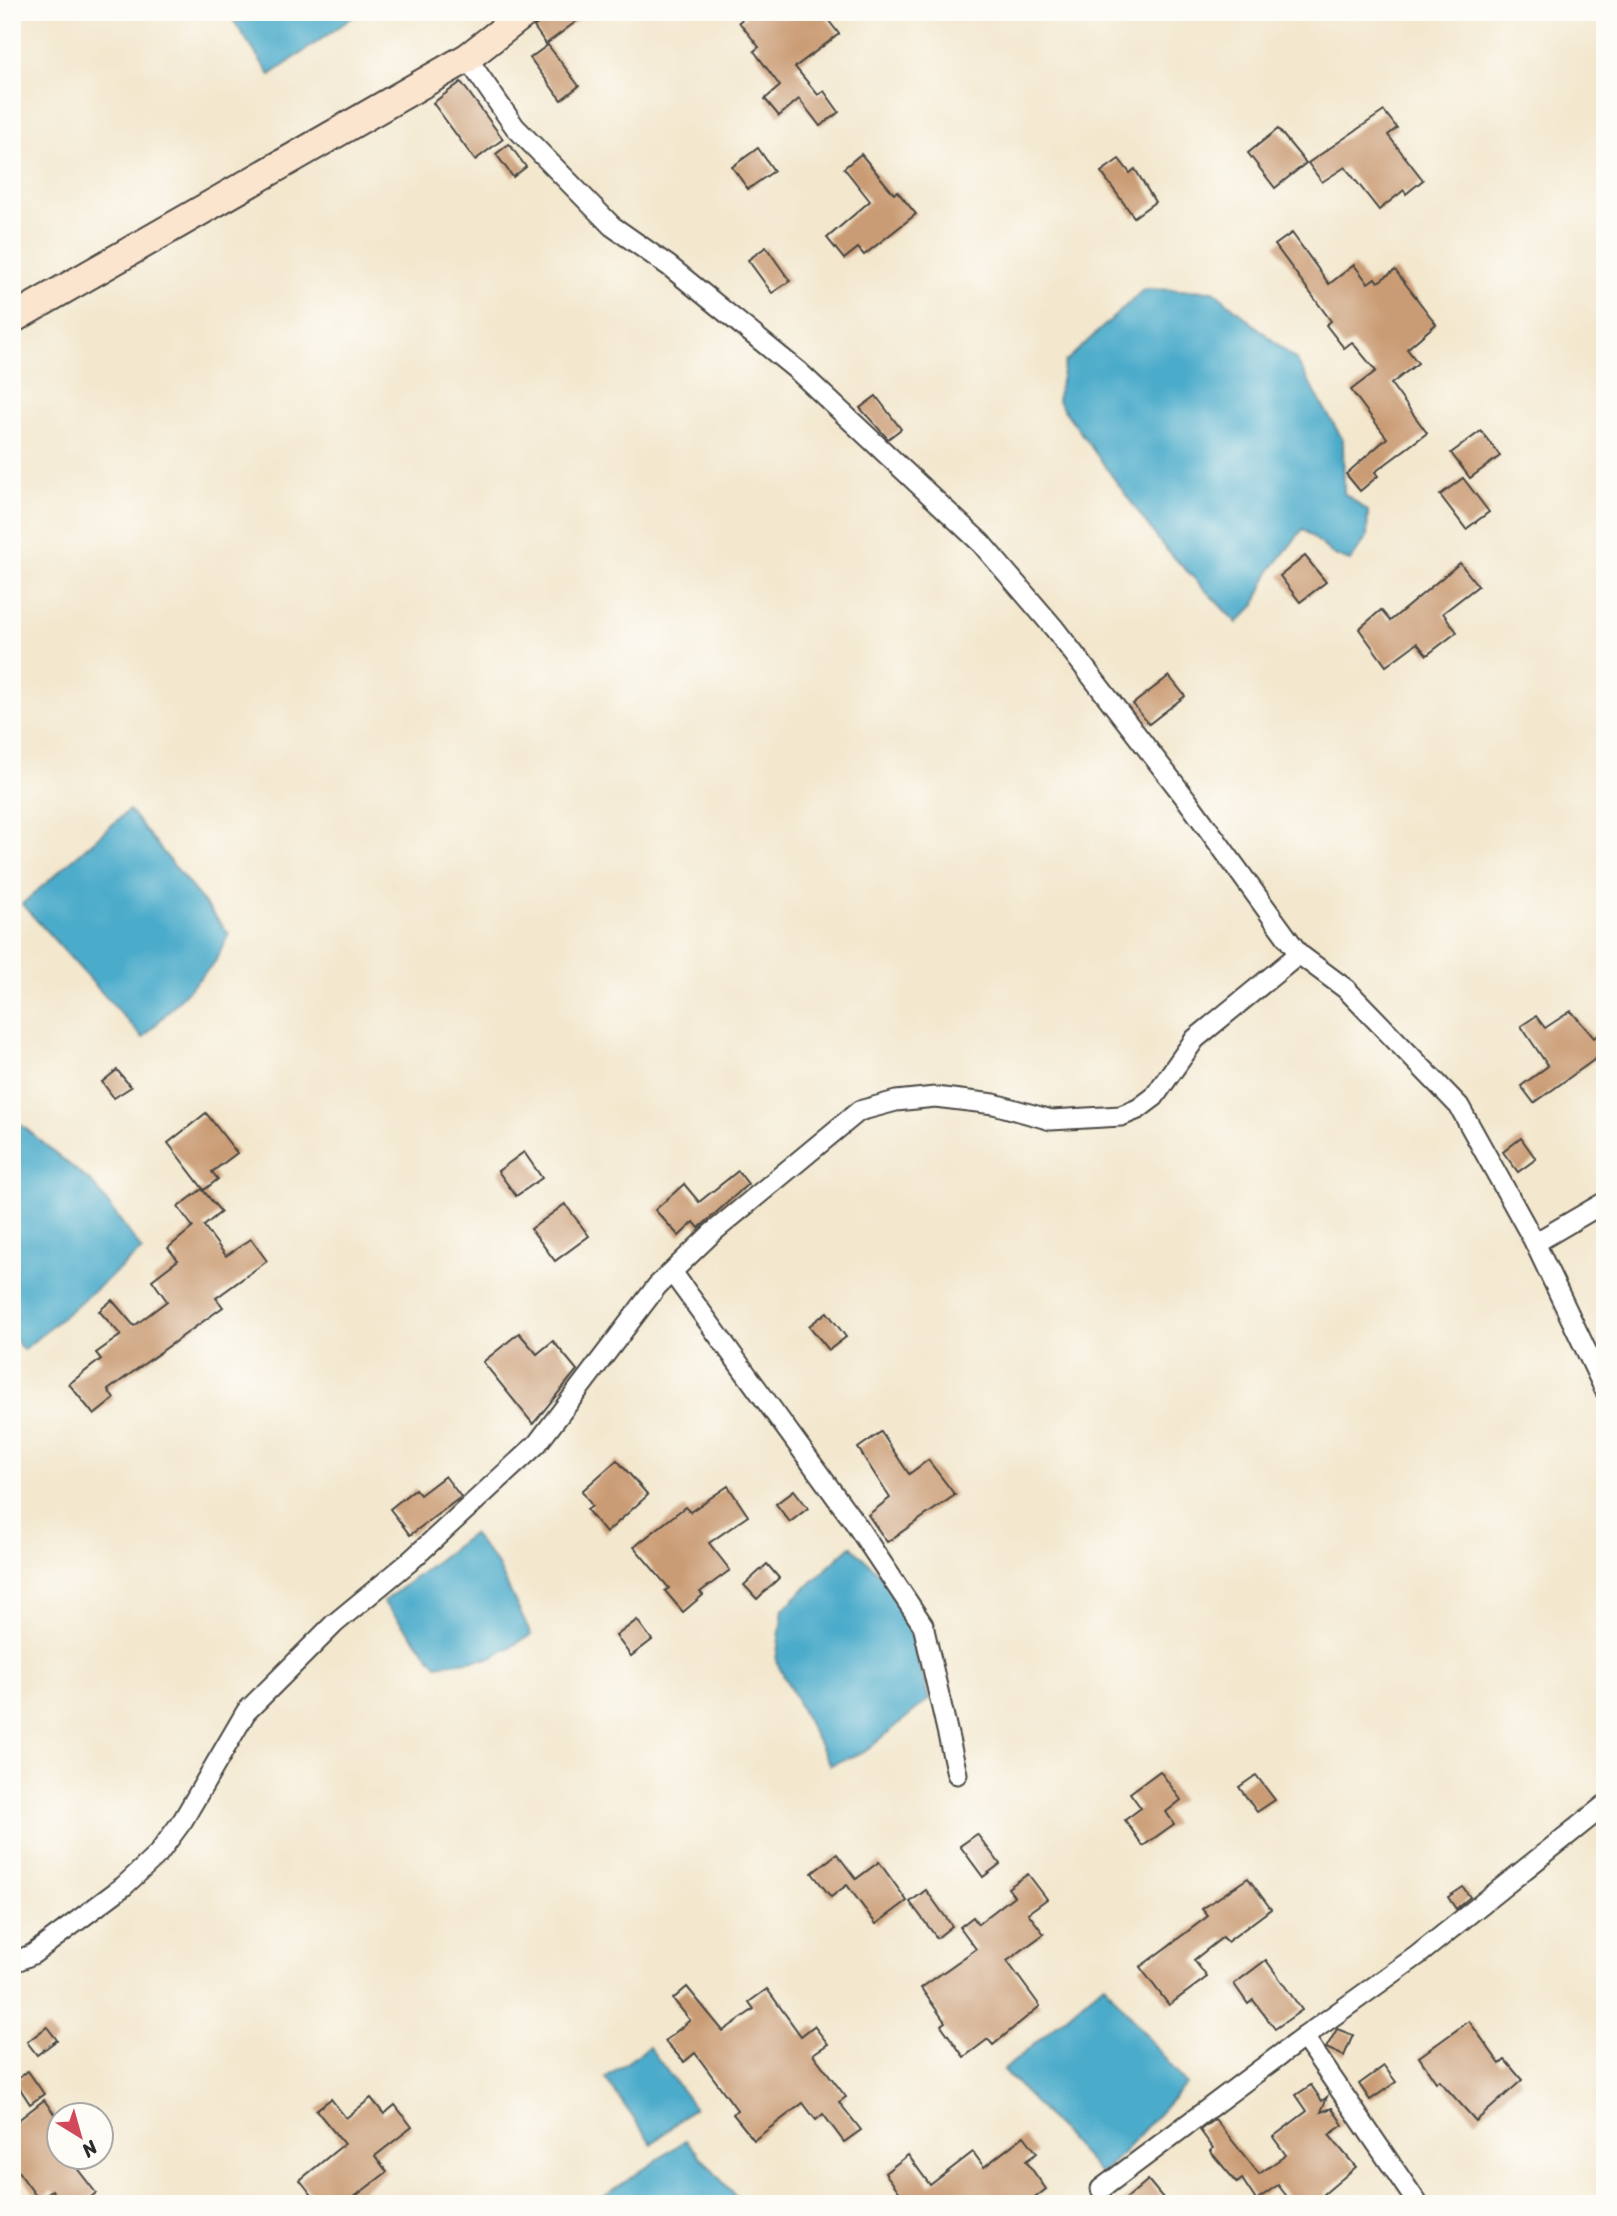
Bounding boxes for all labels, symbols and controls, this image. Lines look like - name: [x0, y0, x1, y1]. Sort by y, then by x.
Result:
- north arrow: [46, 2100, 116, 2170]
- text: N: [74, 2131, 106, 2167]

